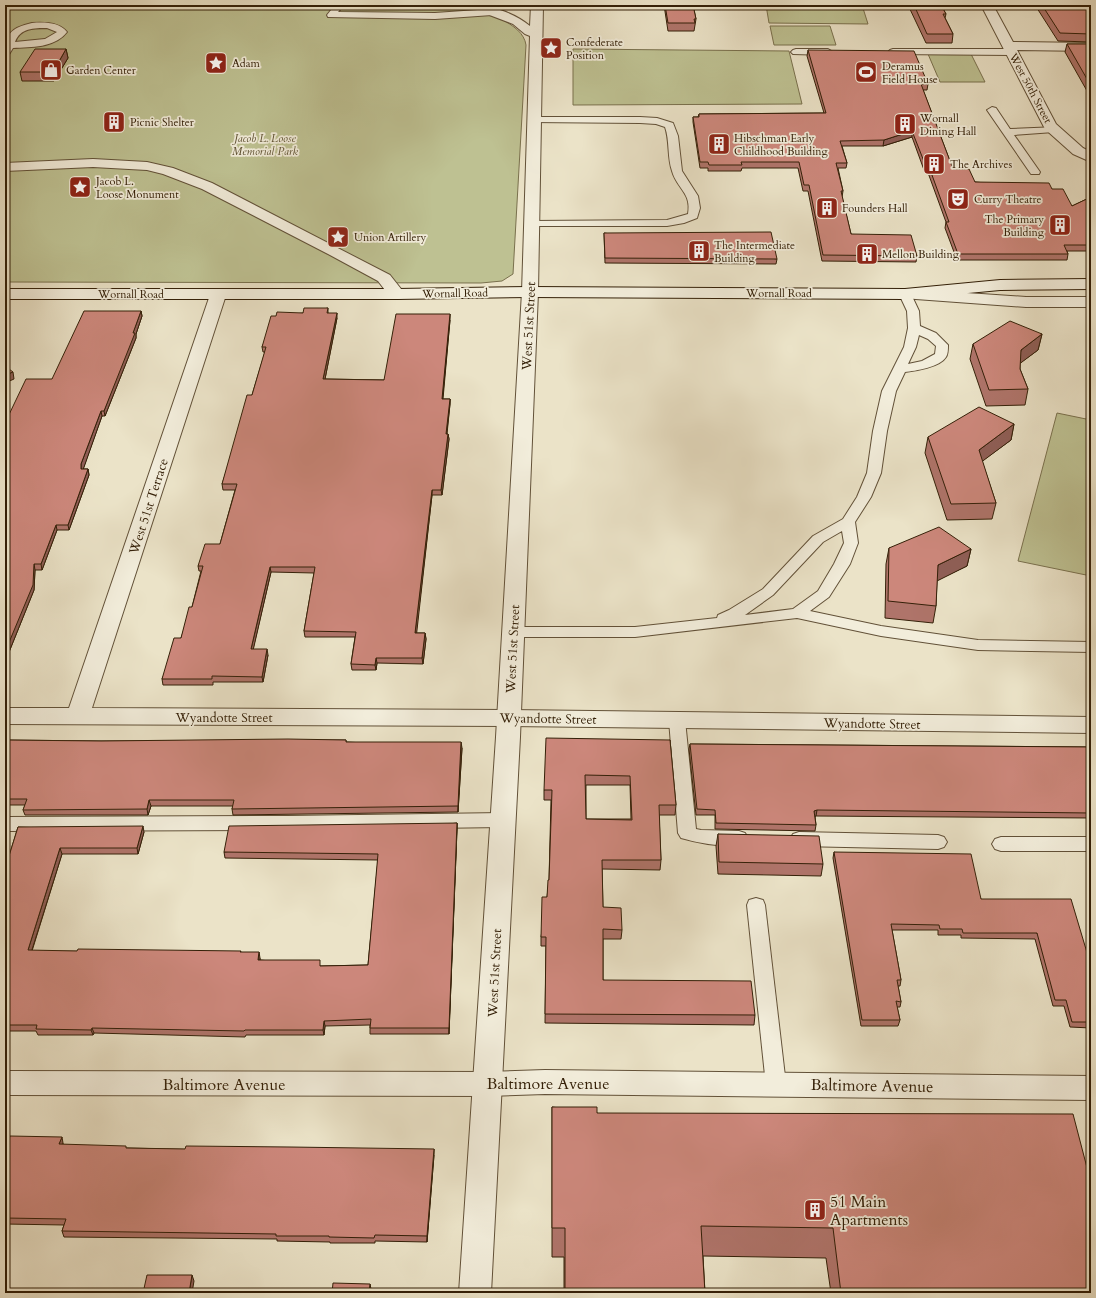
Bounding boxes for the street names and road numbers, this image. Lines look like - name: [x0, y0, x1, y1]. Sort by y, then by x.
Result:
- street label: West 50th Street: [1005, 50, 1056, 126]
- street label: West 51st Street: [518, 281, 540, 372]
- street label: Wornall Road: [421, 285, 488, 302]
- street label: Wornall Road: [745, 286, 812, 301]
- street label: Wornall Road: [97, 287, 164, 302]
- street label: West 51st Terrace: [125, 456, 173, 558]
- street label: West 51st Street: [502, 604, 524, 695]
- street label: Wyandotte Street: [174, 709, 273, 727]
- street label: Wyandotte Street: [498, 709, 597, 729]
- street label: Wyandotte Street: [822, 714, 921, 734]
- street label: West 51st Street: [484, 928, 506, 1019]
- street label: Baltimore Avenue: [487, 1073, 609, 1095]
- street label: Baltimore Avenue: [163, 1074, 285, 1096]
- street label: Baltimore Avenue: [810, 1074, 934, 1098]

